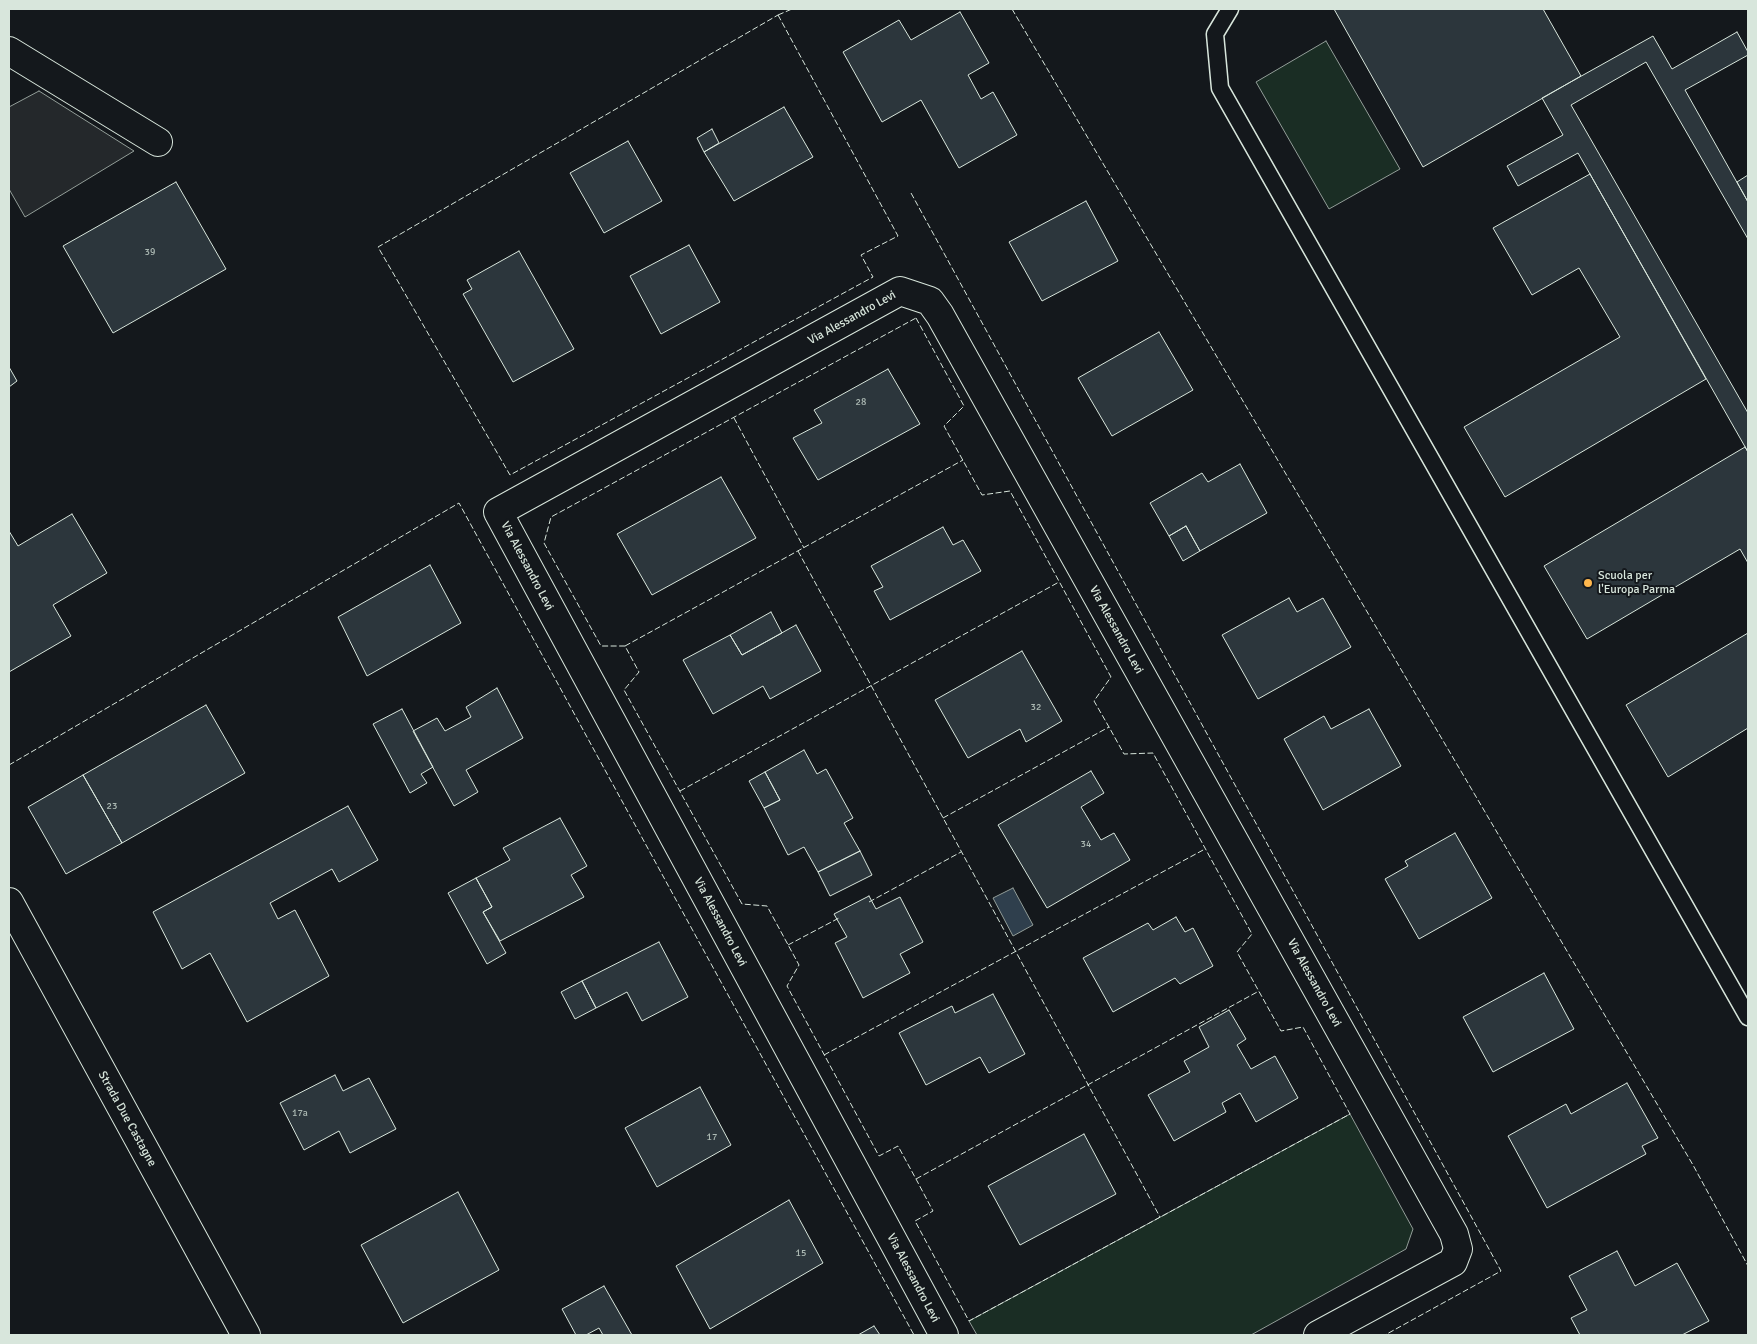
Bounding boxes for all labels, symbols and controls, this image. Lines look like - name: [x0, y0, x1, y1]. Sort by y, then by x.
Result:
- house number: 39: [145, 246, 155, 258]
- street label: Via Alessandro Levi: [805, 288, 899, 348]
- house number: 28: [856, 396, 866, 408]
- street label: Via Alessandro Levi: [498, 519, 556, 613]
- place label: Scuola per l'Europa Parma: [1598, 569, 1675, 597]
- marker: Scuola per l'Europa Parma: [1582, 577, 1594, 589]
- street label: Via Alessandro Levi: [1086, 583, 1146, 677]
- house number: 32: [1031, 701, 1041, 713]
- house number: 23: [107, 800, 117, 812]
- house number: 34: [1081, 838, 1091, 850]
- street label: Via Alessandro Levi: [691, 875, 749, 969]
- street label: Via Alessandro Levi: [1284, 936, 1344, 1030]
- street label: Strada Due Castagne: [95, 1069, 159, 1169]
- house number: 17a: [292, 1107, 308, 1119]
- house number: 17: [707, 1131, 717, 1143]
- street label: Via Alessandro Levi: [884, 1231, 942, 1325]
- house number: 15: [796, 1247, 806, 1259]

